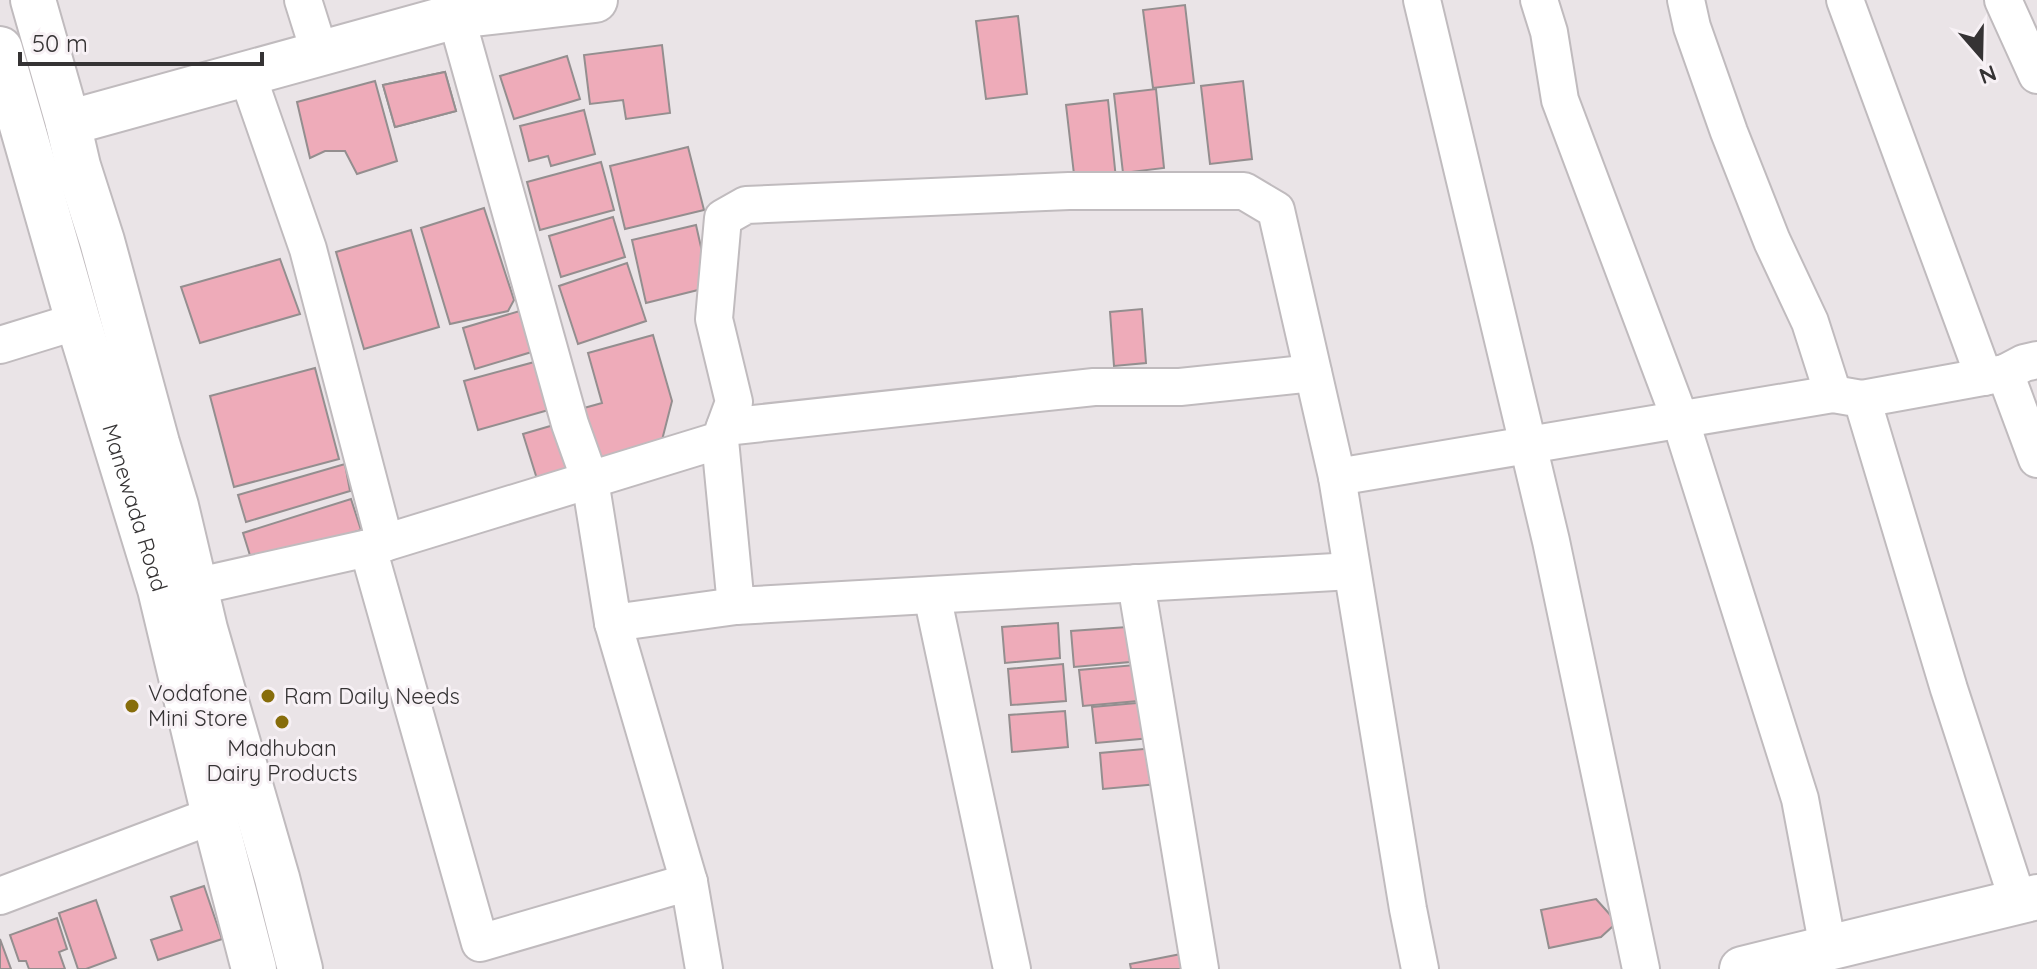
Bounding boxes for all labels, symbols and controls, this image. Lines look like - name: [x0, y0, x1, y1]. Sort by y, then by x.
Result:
- scale bar: [20, 16, 262, 66]
- north arrow: [1941, 16, 2021, 96]
- text: 50 m: [32, 28, 88, 58]
- text: N: [1975, 59, 2000, 91]
- street label: Manewada Road: [96, 420, 174, 595]
- place label: Vodafone Mini Store: [148, 679, 248, 732]
- place label: Ram Daily Needs: [284, 682, 460, 710]
- marker: Ram Daily Needs: [259, 687, 277, 705]
- marker: Vodafone Mini Store: [123, 697, 141, 715]
- marker: Madhuban Dairy Products: [273, 713, 291, 731]
- place label: Madhuban Dairy Products: [206, 734, 358, 787]

